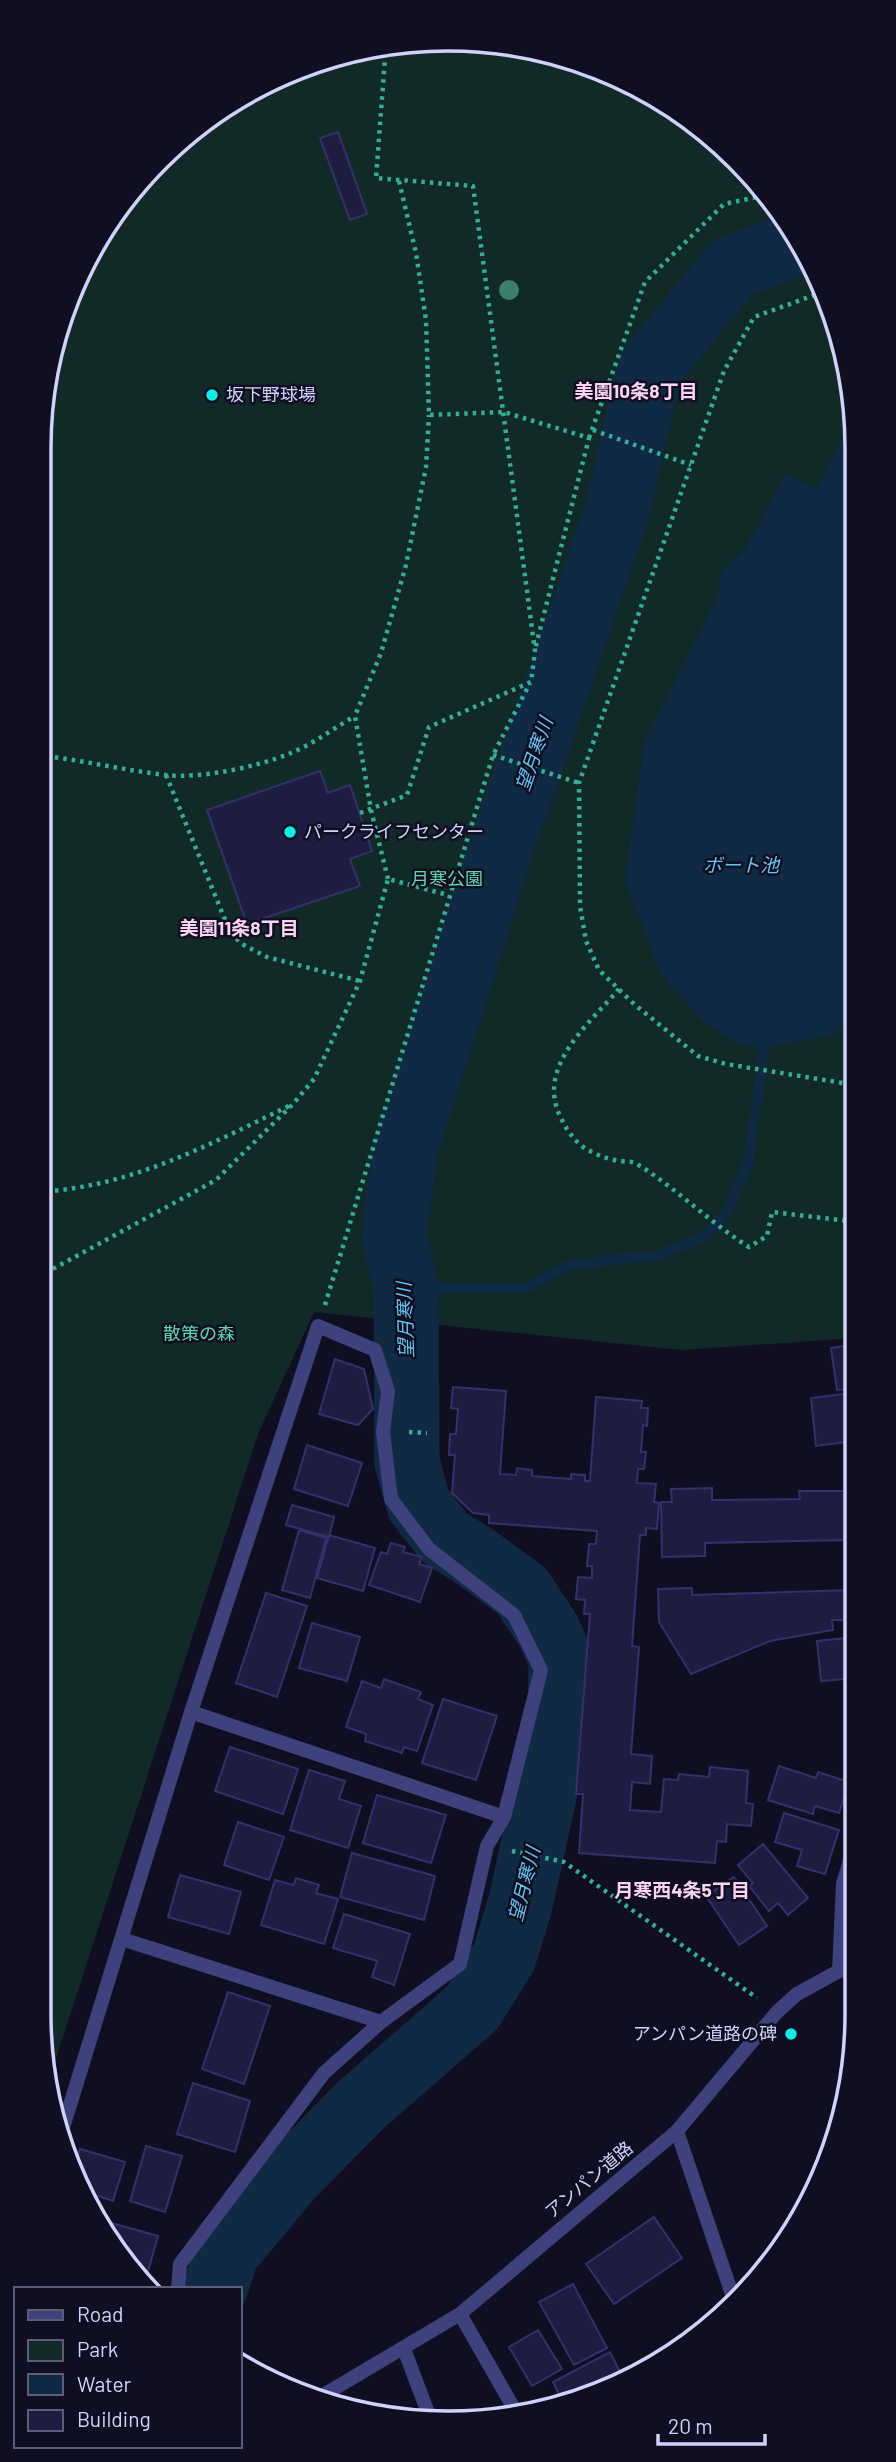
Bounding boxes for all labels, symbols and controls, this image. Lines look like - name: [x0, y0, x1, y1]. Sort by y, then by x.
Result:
- district label: 美園10条8丁目: [575, 379, 697, 402]
- place label: 坂下野球場: [226, 383, 316, 405]
- marker: 坂下野球場: [204, 387, 220, 403]
- water label: 望月寒川: [510, 712, 557, 794]
- place label: パークライフセンター: [304, 820, 484, 842]
- marker: パークライフセンター: [282, 824, 298, 840]
- water label: ボート池: [703, 853, 781, 876]
- park label: 月寒公園: [411, 867, 483, 889]
- district label: 美園11条8丁目: [180, 916, 298, 939]
- water label: 望月寒川: [392, 1280, 417, 1358]
- park label: 散策の森: [163, 1322, 235, 1344]
- water label: 望月寒川: [503, 1842, 544, 1924]
- district label: 月寒西4条5丁目: [614, 1878, 750, 1901]
- place label: アンパン道路の碑: [633, 2022, 777, 2044]
- marker: アンパン道路の碑: [783, 2026, 799, 2042]
- street label: アンパン道路: [540, 2136, 637, 2222]
- legend: [14, 2287, 242, 2448]
- text: Road: [77, 2301, 123, 2326]
- text: Park: [77, 2336, 118, 2361]
- text: Water: [77, 2371, 132, 2396]
- scale bar: [658, 2402, 765, 2446]
- text: Building: [77, 2406, 151, 2431]
- text: 20 m: [668, 2413, 713, 2438]

